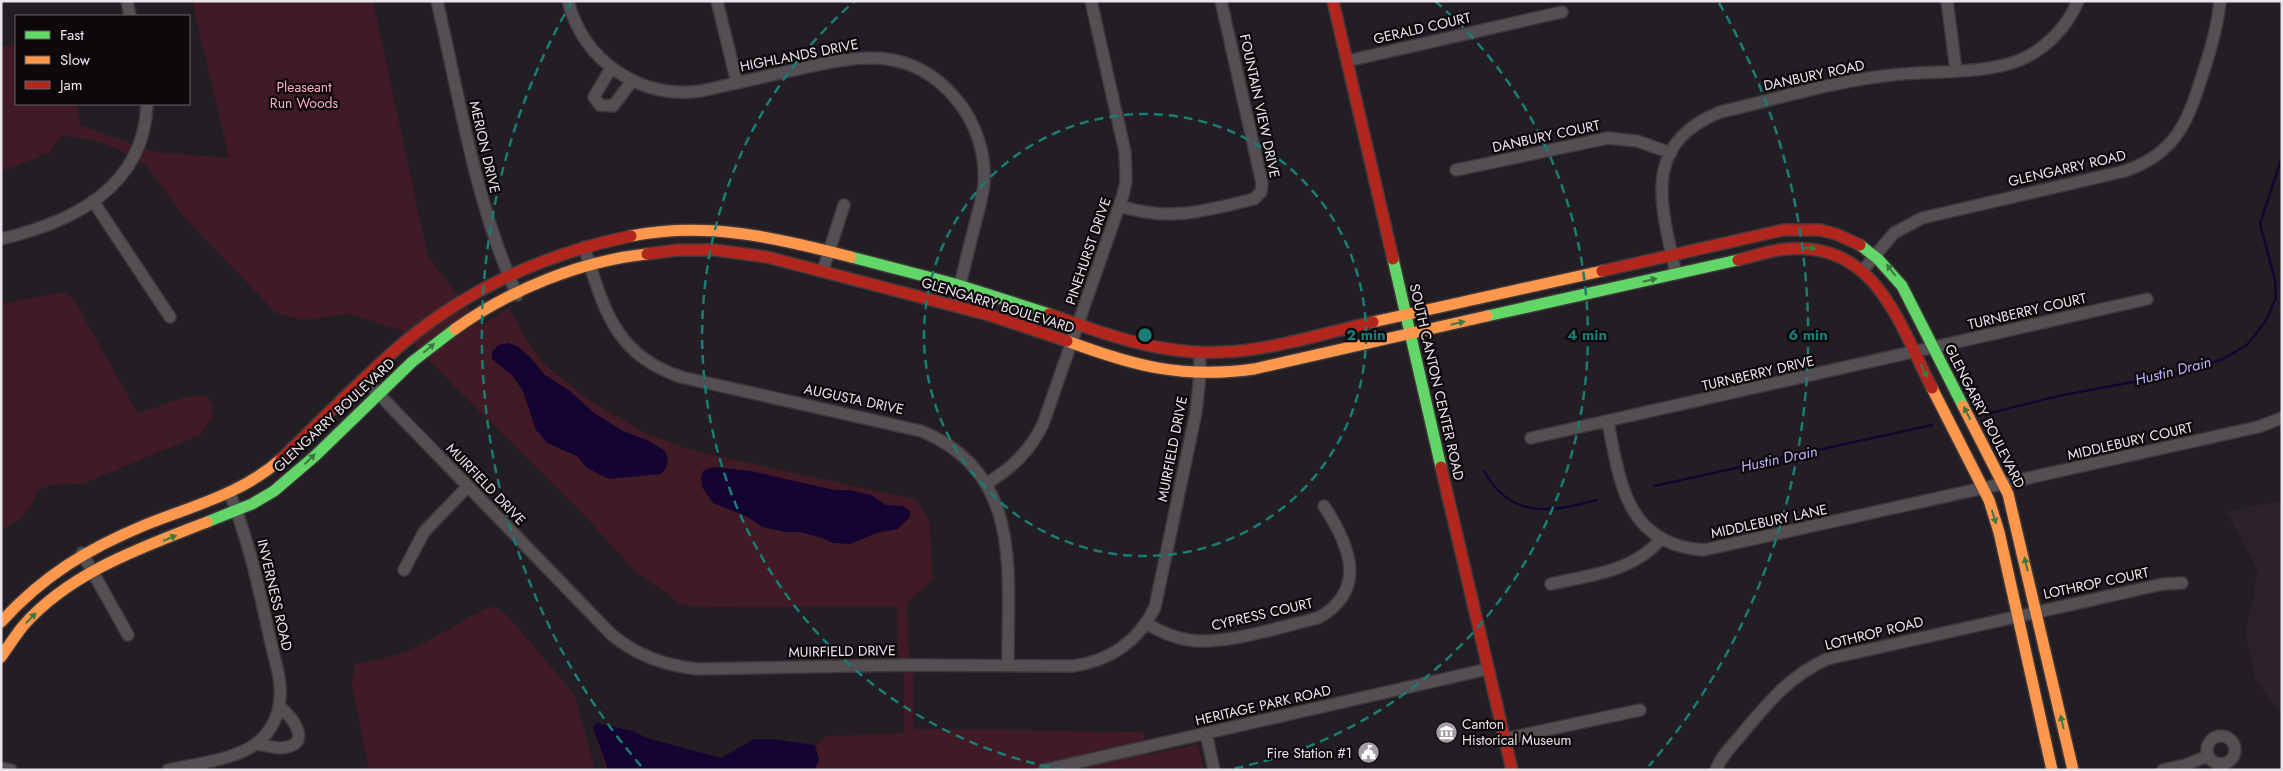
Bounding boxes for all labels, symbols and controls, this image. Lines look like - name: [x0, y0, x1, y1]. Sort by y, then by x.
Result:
- street label: GERALD COURT: [1371, 7, 1473, 49]
- legend: [15, 15, 190, 105]
- text: Fast: [60, 24, 84, 46]
- street label: FOUNTAIN VIEW DRIVE: [1235, 32, 1285, 180]
- street label: HIGHLANDS DRIVE: [738, 34, 860, 76]
- text: Slow: [60, 49, 91, 71]
- street label: DANBURY ROAD: [1762, 55, 1866, 95]
- text: Jam: [58, 74, 83, 96]
- park label: Pleaseant Run Woods: [270, 77, 339, 113]
- street label: MERION DRIVE: [465, 99, 505, 195]
- street label: DANBURY COURT: [1490, 115, 1602, 157]
- street label: GLENGARRY ROAD: [2006, 145, 2128, 191]
- street label: PINEHURST DRIVE: [1060, 195, 1116, 307]
- one-way arrow: [1802, 245, 1818, 253]
- one-way arrow: [1885, 264, 1896, 277]
- street label: GLENGARRY BOULEVARD: [919, 272, 1077, 338]
- one-way arrow: [1643, 276, 1658, 284]
- street label: SOUTH CANTON CENTER ROAD: [1405, 282, 1469, 482]
- street label: TURNBERRY COURT: [1966, 288, 2089, 334]
- one-way arrow: [1450, 319, 1465, 327]
- text: 2 min: [1346, 324, 1386, 346]
- text: 4 min: [1567, 324, 1607, 346]
- text: 6 min: [1788, 324, 1828, 346]
- centre of rings: [1136, 326, 1154, 344]
- street label: GLENGARRY BOULEVARD: [1940, 341, 2030, 491]
- one-way arrow: [422, 343, 435, 354]
- street label: TURNBERRY DRIVE: [1700, 350, 1816, 396]
- water label: Hustin Drain: [2133, 351, 2213, 391]
- street label: GLENGARRY BOULEVARD: [269, 353, 399, 477]
- one-way arrow: [1920, 364, 1928, 378]
- street label: AUGUSTA DRIVE: [802, 379, 906, 419]
- street label: MUIRFIELD DRIVE: [1152, 394, 1192, 504]
- one-way arrow: [1963, 406, 1971, 420]
- street label: MIDDLEBURY COURT: [2065, 417, 2195, 465]
- street label: MUIRFIELD DRIVE: [442, 438, 530, 530]
- water label: Hustin Drain: [1739, 440, 1819, 478]
- one-way arrow: [303, 453, 315, 465]
- street label: MIDDLEBURY LANE: [1709, 499, 1829, 543]
- one-way arrow: [1991, 510, 1999, 525]
- one-way arrow: [163, 534, 178, 542]
- street label: INVERNESS ROAD: [252, 537, 298, 653]
- one-way arrow: [2022, 556, 2030, 571]
- street label: LOTHROP COURT: [2041, 562, 2151, 604]
- street label: CYPRESS COURT: [1209, 593, 1315, 635]
- street label: LOTHROP ROAD: [1823, 611, 1925, 655]
- one-way arrow: [25, 613, 37, 625]
- street label: MUIRFIELD DRIVE: [788, 640, 896, 662]
- street label: HERITAGE PARK ROAD: [1193, 680, 1333, 730]
- place label: Canton Historical Museum: [1462, 714, 1571, 750]
- one-way arrow: [2058, 715, 2066, 730]
- museum icon: Canton Historical Museum: [1434, 720, 1458, 744]
- public building icon: Fire Station #1: [1356, 741, 1380, 765]
- place label: Fire Station #1: [1267, 743, 1352, 763]

